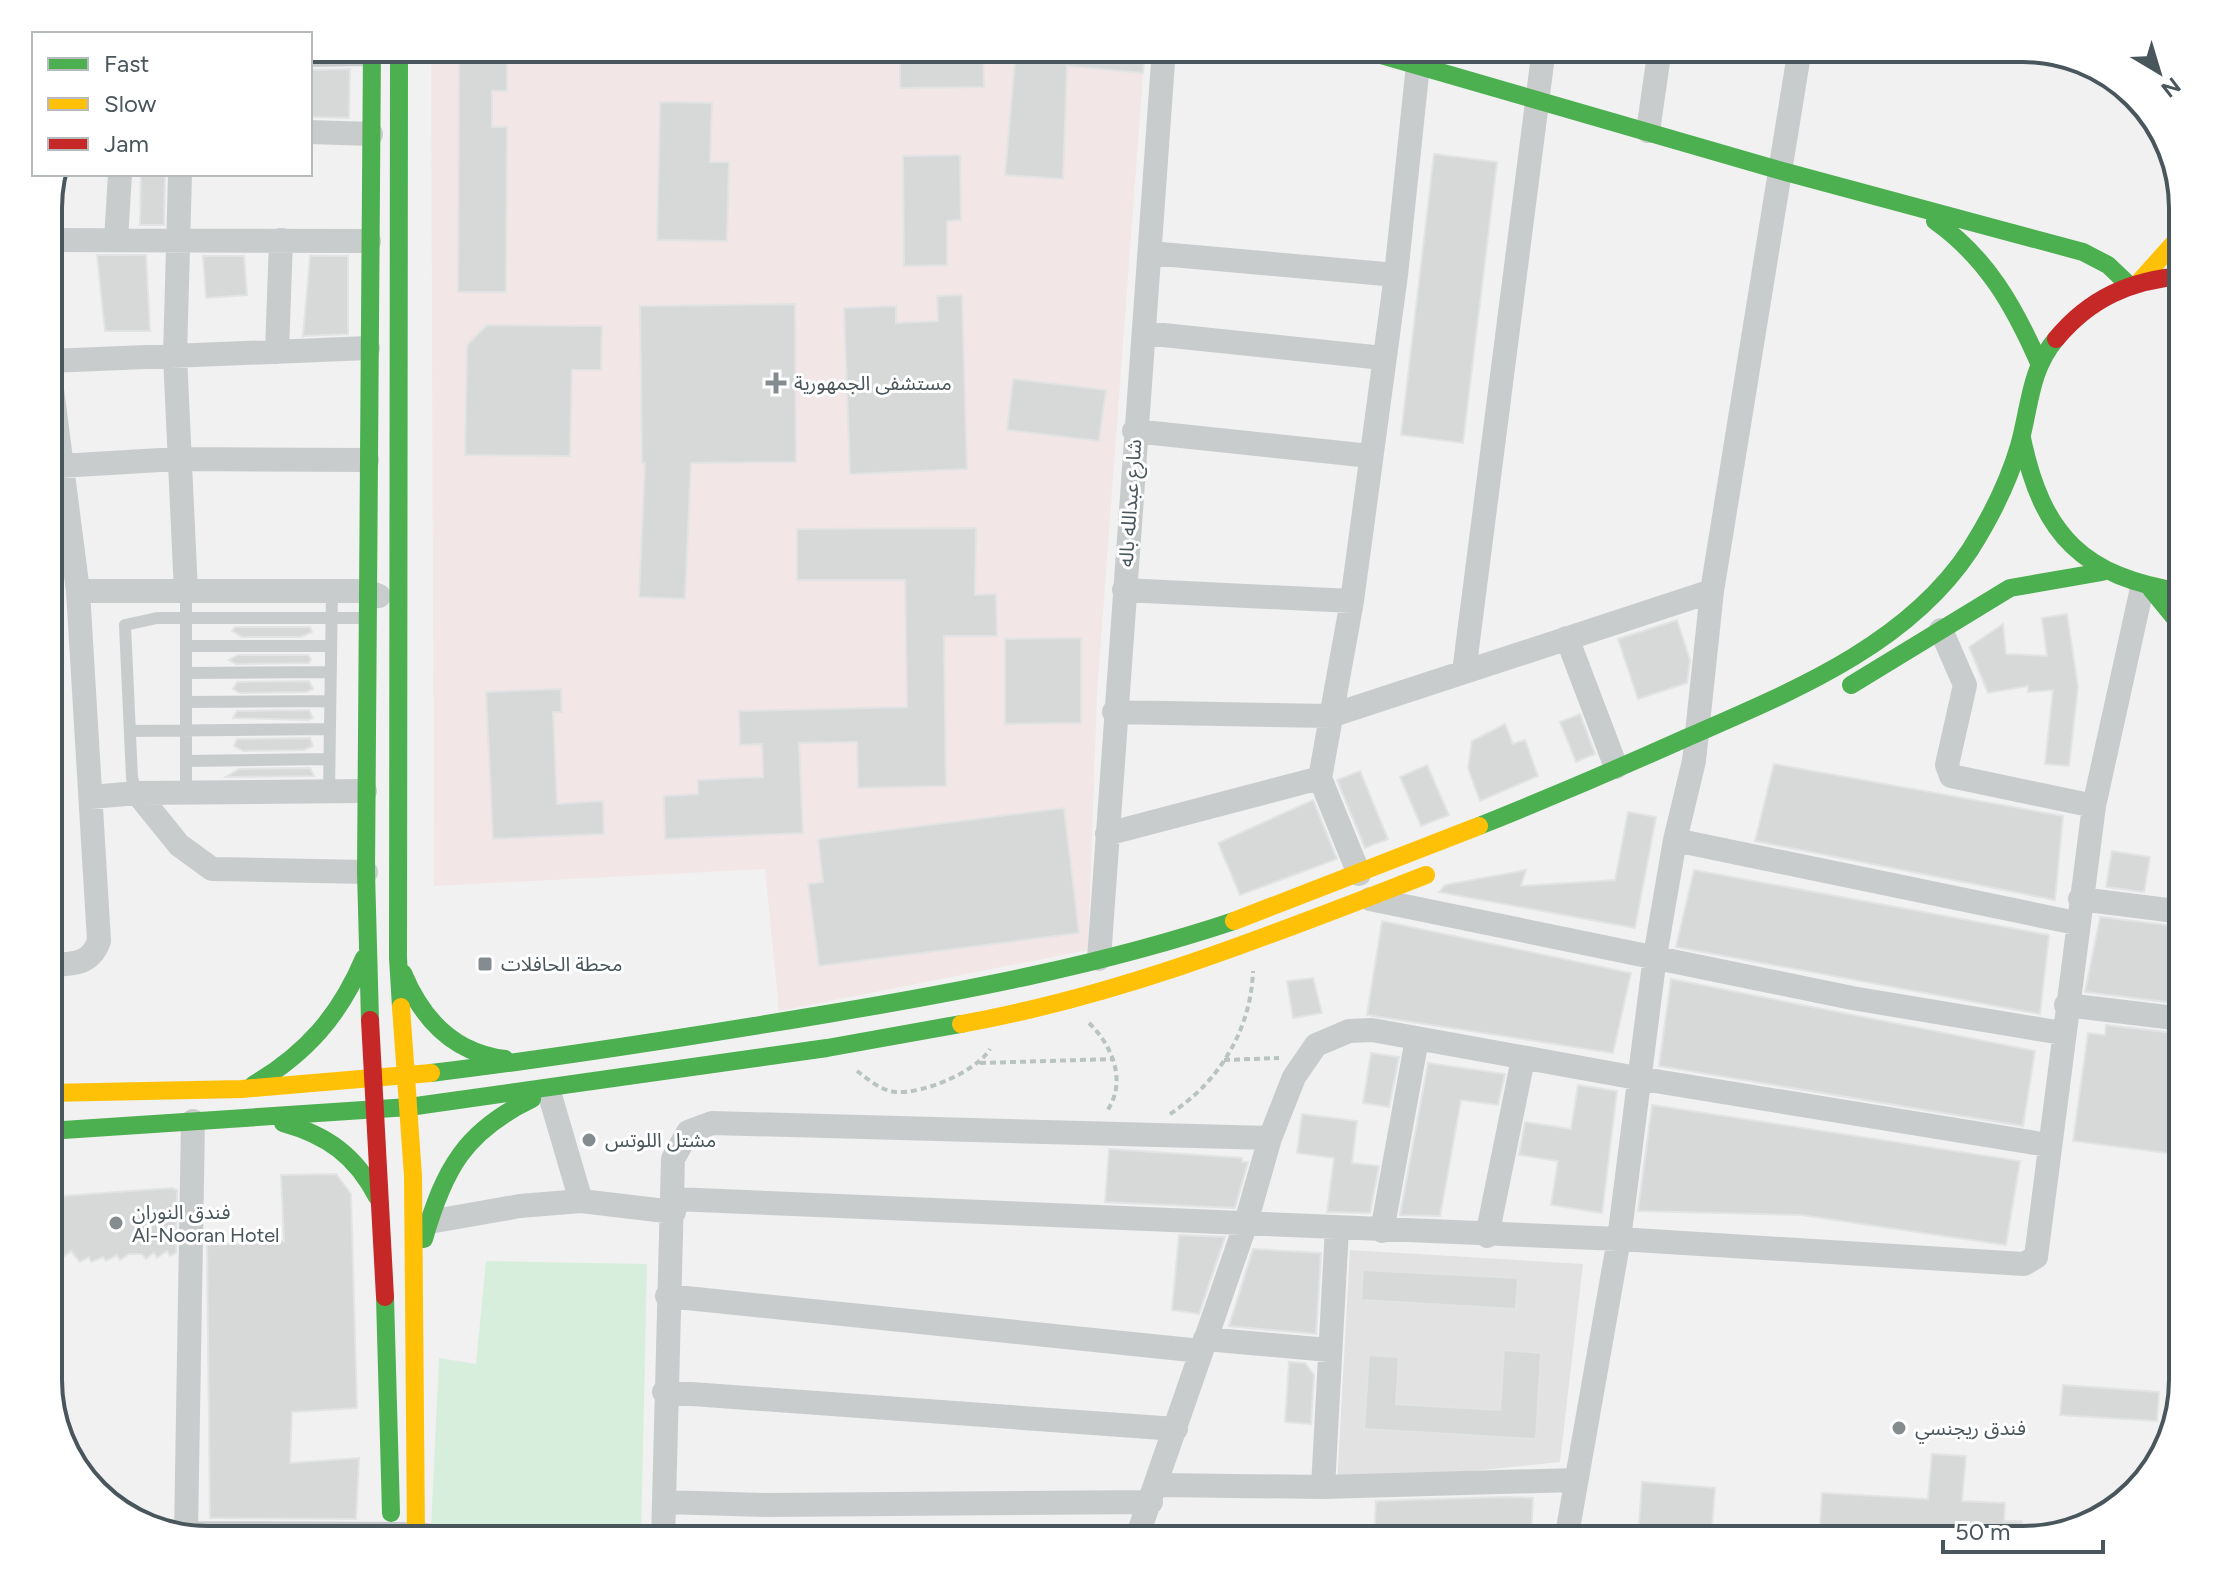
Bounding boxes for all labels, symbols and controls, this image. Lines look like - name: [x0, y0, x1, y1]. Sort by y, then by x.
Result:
- legend: [32, 32, 312, 176]
- north arrow: [2119, 32, 2199, 112]
- text: Fast: [104, 49, 149, 78]
- text: N: [2156, 71, 2186, 103]
- text: Slow: [104, 89, 157, 118]
- text: Jam: [104, 129, 149, 158]
- place label: مستشفى الجمهورية: [794, 371, 952, 395]
- marker: مستشفى الجمهورية: [765, 372, 787, 394]
- street label: شارع عبدالله باله: [1114, 438, 1149, 568]
- place label: محطة الحافلات: [501, 952, 622, 976]
- marker: محطة الحافلات: [476, 955, 494, 973]
- place label: مشتل اللوتس: [605, 1128, 716, 1152]
- marker: مشتل اللوتس: [580, 1131, 598, 1149]
- place label: فندق النوران Al-Nooran Hotel: [132, 1200, 279, 1247]
- marker: فندق النوران Al-Nooran Hotel: [107, 1214, 125, 1232]
- place label: فندق ريجنسي: [1915, 1416, 2026, 1444]
- marker: فندق ريجنسي: [1890, 1419, 1908, 1437]
- scale bar: [1943, 1504, 2103, 1554]
- text: 50 m: [1955, 1517, 2011, 1546]

